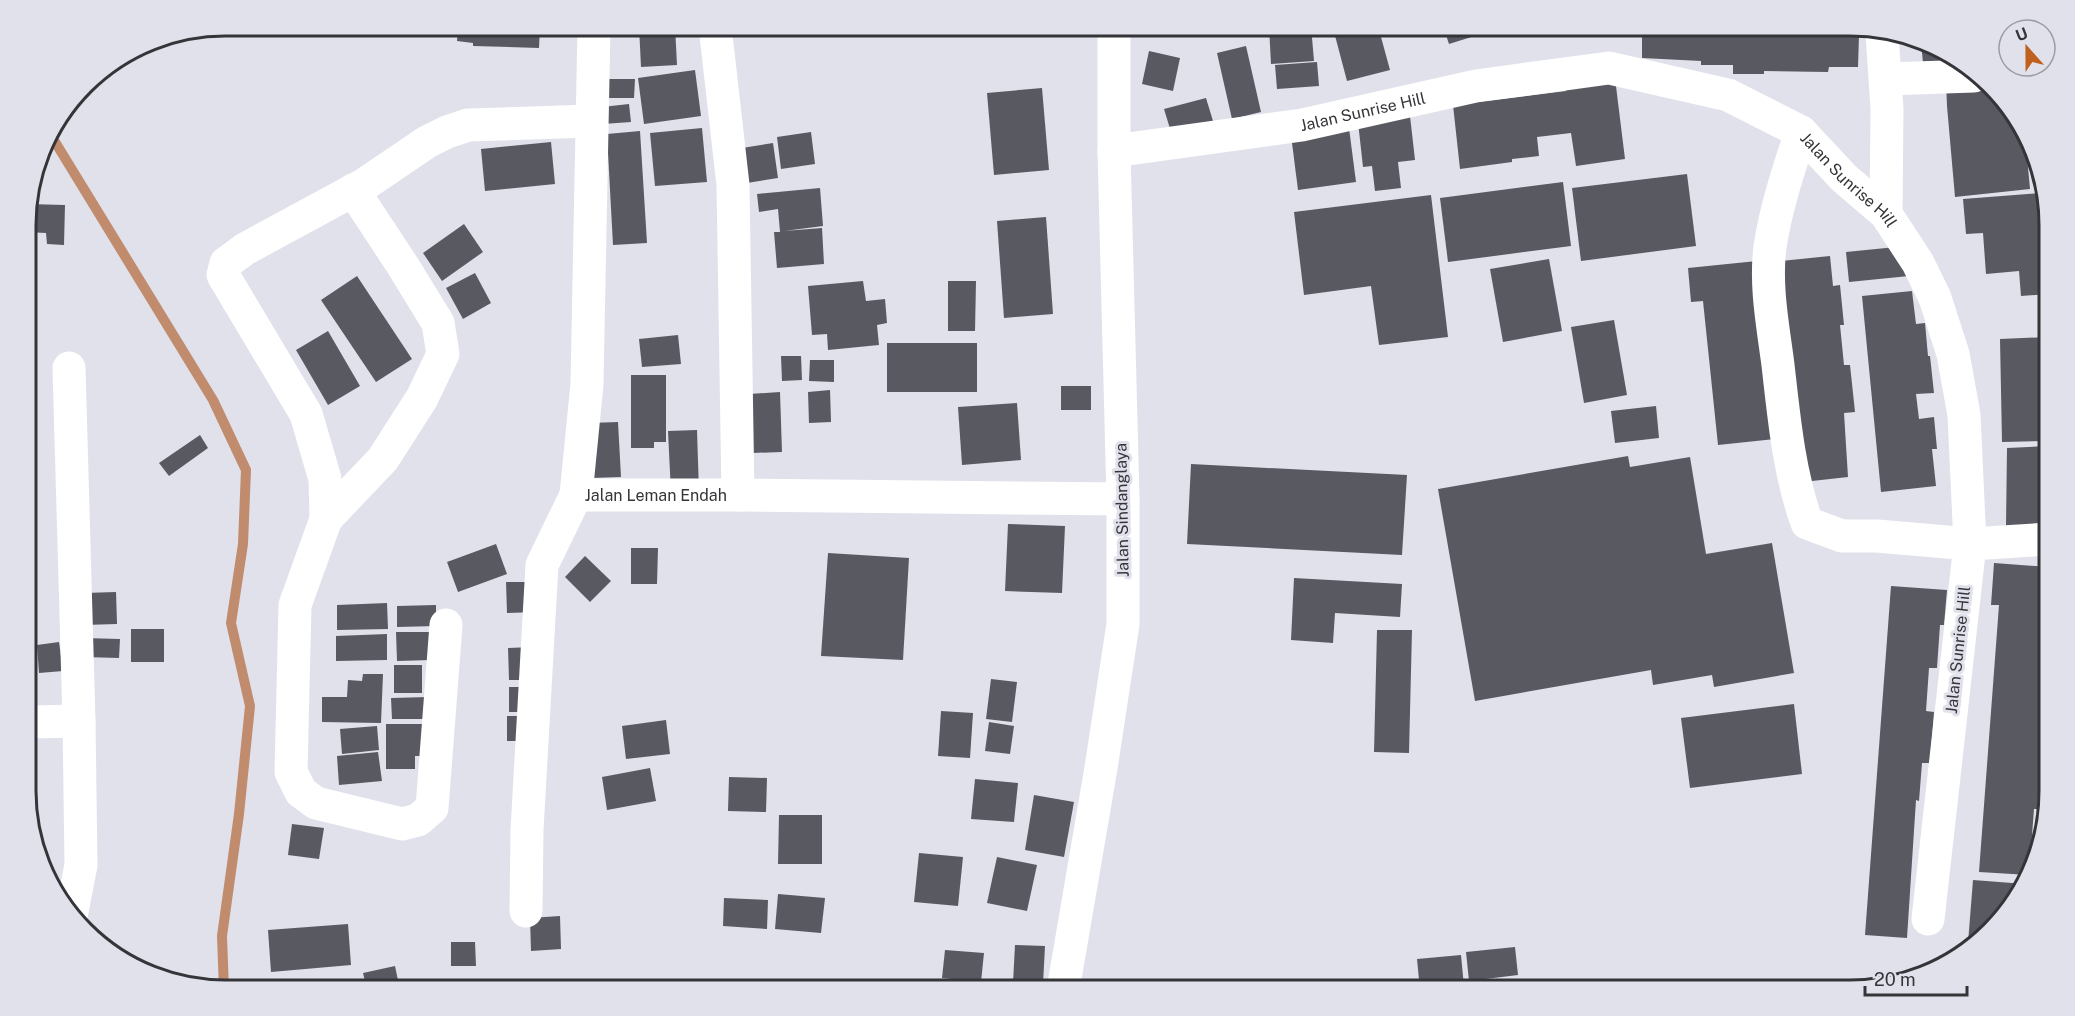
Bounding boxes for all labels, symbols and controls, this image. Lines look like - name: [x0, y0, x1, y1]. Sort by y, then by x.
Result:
- north arrow: [1997, 18, 2057, 78]
- text: U: [2013, 24, 2031, 45]
- street label: Jalan Sunrise Hill: [1298, 88, 1427, 135]
- street label: Jalan Sunrise Hill: [1797, 128, 1901, 231]
- street label: Jalan Sindanglaya: [1111, 443, 1133, 577]
- street label: Jalan Leman Endah: [585, 486, 727, 505]
- street label: Jalan Sunrise Hill: [1942, 585, 1974, 715]
- scale bar: [1865, 959, 1967, 997]
- text: 20 m: [1874, 969, 1916, 990]

